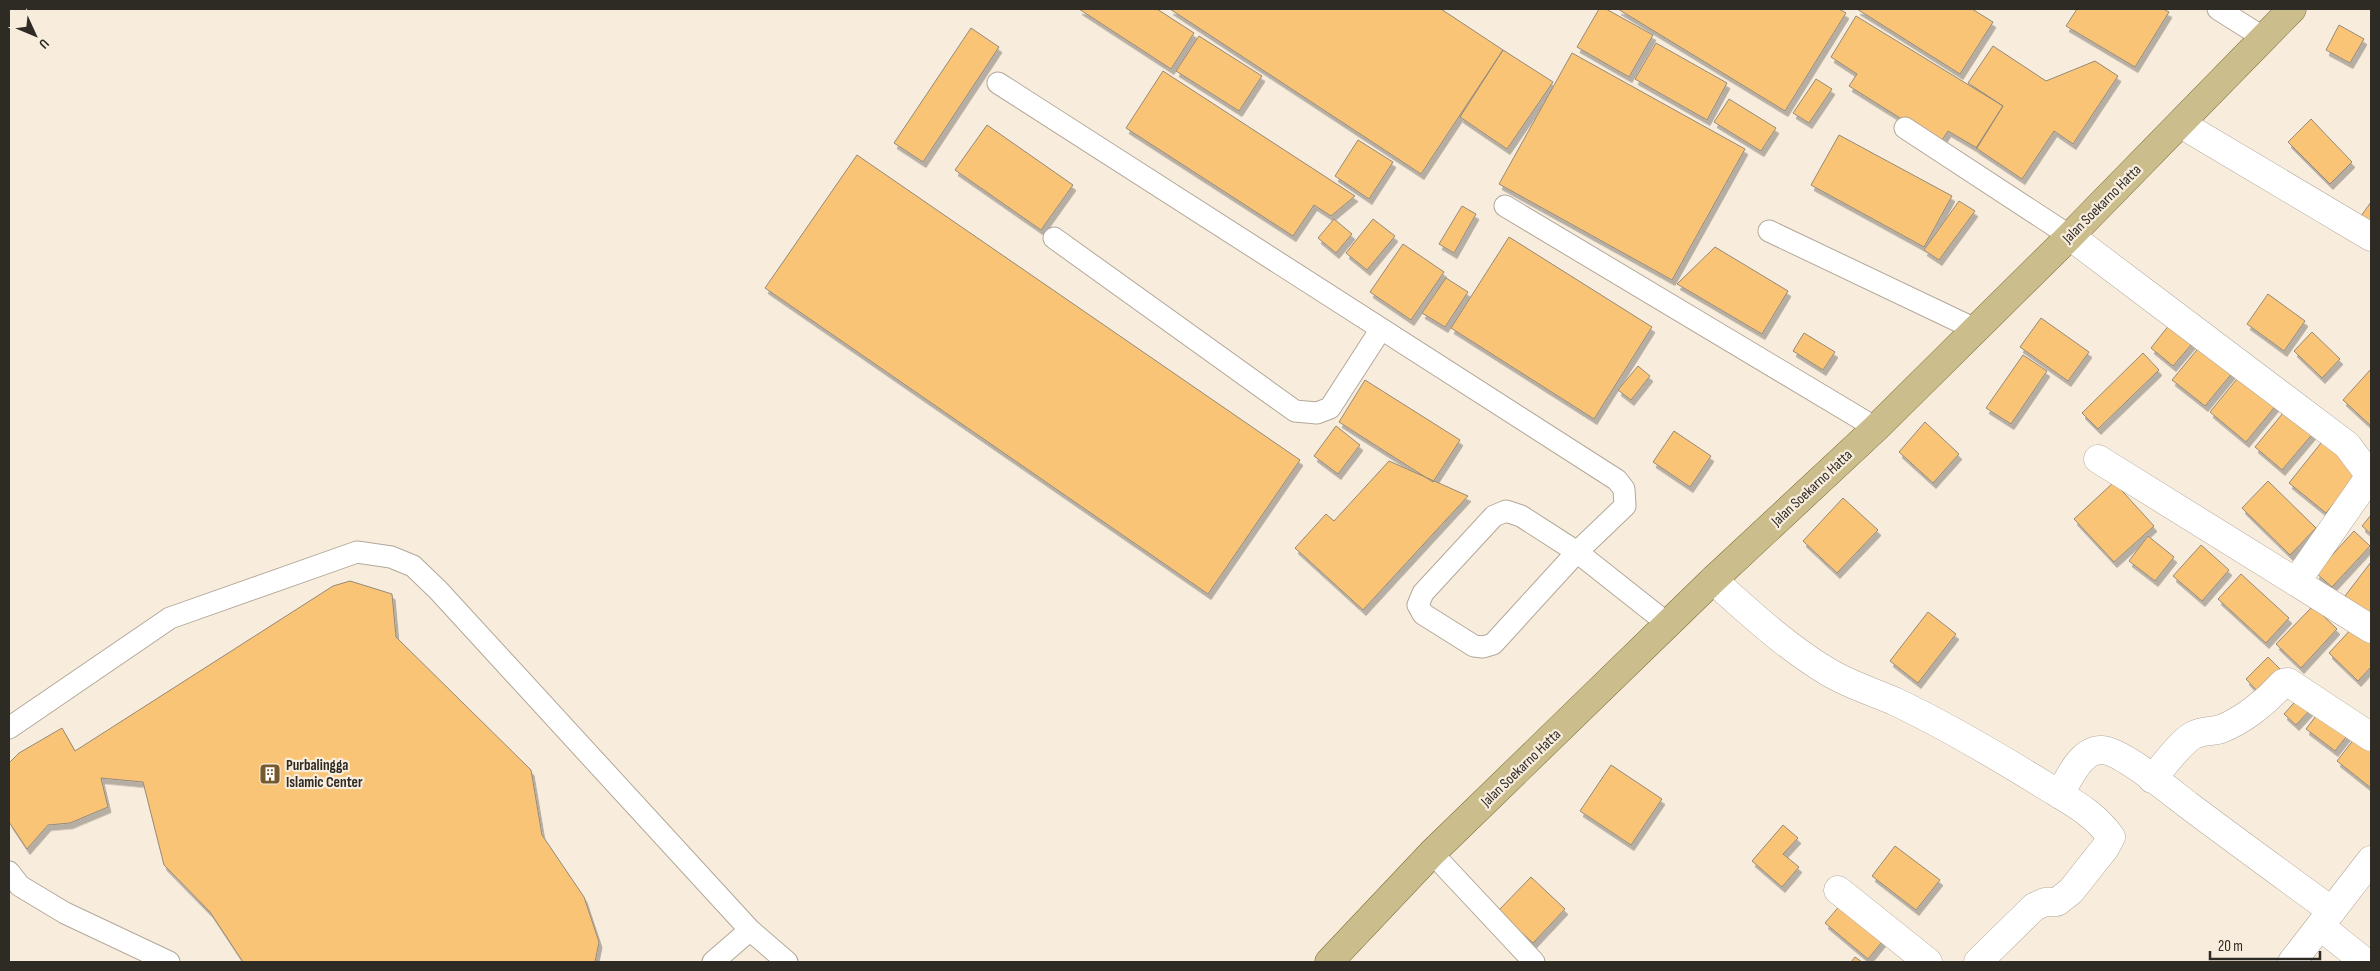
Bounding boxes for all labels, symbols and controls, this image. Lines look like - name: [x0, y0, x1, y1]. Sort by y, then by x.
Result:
- north arrow: [10, 10, 60, 60]
- text: U: [35, 35, 53, 52]
- street label: Jalan Soekarno Hatta: [2058, 160, 2146, 248]
- street label: Jalan Soekarno Hatta: [1767, 445, 1857, 531]
- street label: Jalan Soekarno Hatta: [1476, 725, 1565, 812]
- place label: Purbalingga Islamic Center: [286, 756, 363, 792]
- building icon: Purbalingga Islamic Center: [258, 762, 282, 786]
- scale bar: [2210, 928, 2320, 960]
- text: 20 m: [2218, 937, 2243, 956]

